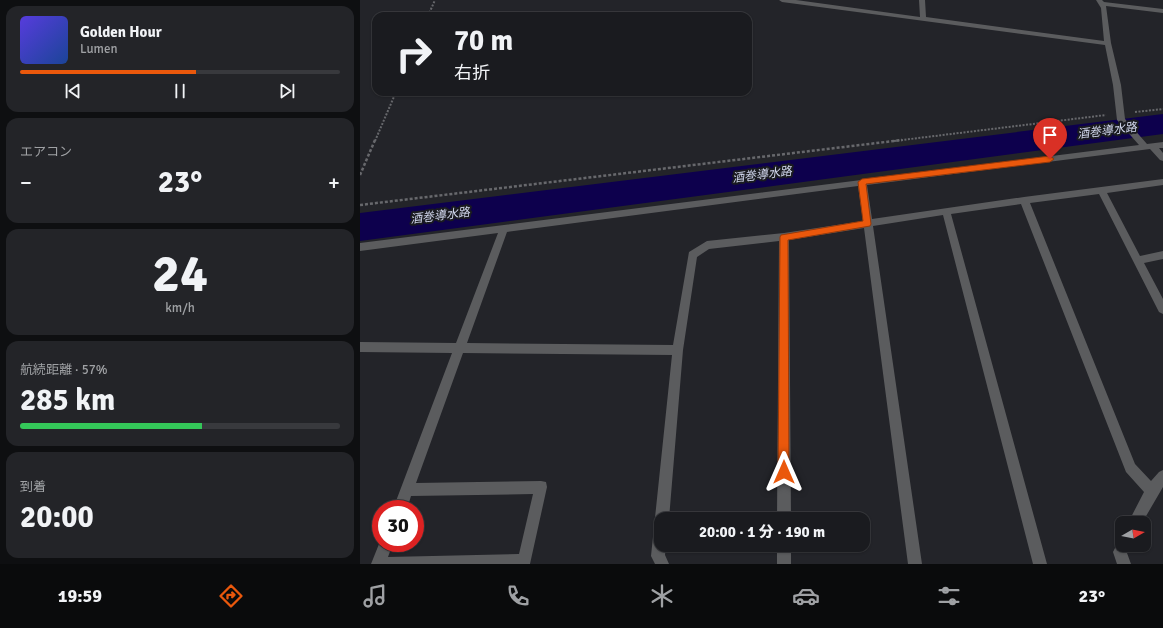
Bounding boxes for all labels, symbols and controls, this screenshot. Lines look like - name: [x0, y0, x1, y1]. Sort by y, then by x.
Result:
- text: Golden Hour: [80, 23, 162, 41]
- text: 70 m: [454, 24, 513, 58]
- icon: right: [388, 28, 440, 80]
- text: Lumen: [80, 41, 118, 57]
- text: 右折: [454, 62, 490, 84]
- icon: previous: [62, 80, 84, 102]
- icon: pause: [169, 80, 191, 102]
- icon: next: [276, 80, 298, 102]
- pin: [1033, 118, 1067, 159]
- water label: 酒巻導水路: [1076, 120, 1139, 142]
- icon: arrive: [1039, 124, 1061, 146]
- text: エアコン: [20, 144, 72, 160]
- text: 23°: [158, 164, 202, 201]
- water label: 酒巻導水路: [731, 164, 794, 186]
- text: −: [20, 169, 32, 196]
- text: +: [328, 169, 340, 196]
- water label: 酒巻導水路: [409, 205, 472, 227]
- text: 24: [152, 242, 208, 306]
- text: km/h: [165, 300, 195, 316]
- text: 航続距離 · 57%: [20, 362, 108, 378]
- text: 285 km: [20, 382, 115, 419]
- position arrow: [763, 451, 805, 493]
- text: 到着: [20, 479, 46, 495]
- text: 20:00: [20, 499, 94, 536]
- speed limit sign: 30: [372, 500, 424, 552]
- north arrow: [1115, 516, 1151, 552]
- map controls: [1115, 516, 1151, 552]
- text: 20:00 · 1 分 · 190 m: [699, 523, 825, 541]
- icon: directions: [217, 582, 245, 610]
- icon: music: [361, 582, 389, 610]
- icon: phone: [504, 582, 532, 610]
- icon: climate: [648, 582, 676, 610]
- icon: car: [792, 582, 820, 610]
- icon: filters: [935, 582, 963, 610]
- text: 19:59: [58, 585, 102, 607]
- text: 23°: [1079, 585, 1105, 607]

